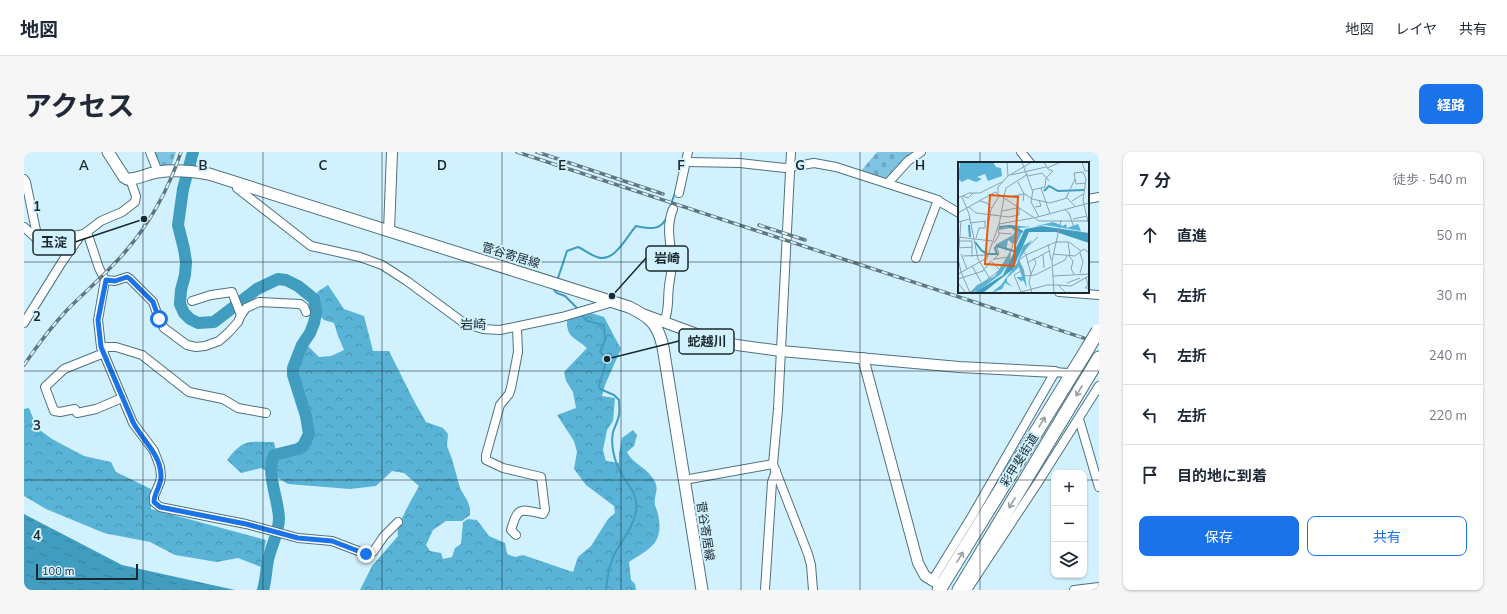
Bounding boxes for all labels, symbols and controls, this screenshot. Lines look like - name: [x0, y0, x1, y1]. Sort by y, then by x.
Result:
- text: 地図: [20, 17, 58, 41]
- text: 地図: [1345, 20, 1373, 38]
- text: レイヤ: [1395, 20, 1437, 38]
- text: 共有: [1459, 20, 1487, 38]
- button: 経路: [1419, 84, 1483, 124]
- text: アクセス: [24, 88, 135, 123]
- text: A: [79, 157, 89, 173]
- text: B: [199, 157, 208, 173]
- text: C: [319, 157, 328, 173]
- text: D: [437, 157, 447, 173]
- text: E: [558, 157, 566, 173]
- text: F: [677, 157, 685, 173]
- text: G: [795, 157, 805, 173]
- text: H: [915, 157, 925, 173]
- inset map: [958, 162, 1089, 293]
- text: 7 分: [1139, 169, 1171, 190]
- text: 徒歩 · 540 m: [1393, 171, 1467, 187]
- text: 1: [33, 198, 41, 214]
- icon: ahead: [1139, 224, 1161, 246]
- text: 直進: [1177, 226, 1207, 245]
- text: 50 m: [1437, 227, 1467, 243]
- callout: 玉淀: [33, 230, 75, 255]
- text: 玉淀: [41, 234, 67, 250]
- street label: 菅谷寄居線: [480, 239, 542, 271]
- callout: 岩崎: [646, 246, 688, 271]
- text: 岩崎: [654, 250, 680, 266]
- icon: left: [1139, 284, 1161, 306]
- text: 左折: [1177, 286, 1207, 305]
- text: 30 m: [1437, 287, 1467, 303]
- text: 2: [33, 308, 41, 324]
- route start: [150, 310, 168, 328]
- district label: 岩崎: [460, 316, 486, 332]
- callout: 蛇越川: [679, 329, 734, 354]
- text: 蛇越川: [687, 333, 727, 349]
- icon: left: [1139, 344, 1161, 366]
- text: 左折: [1177, 346, 1207, 365]
- text: 240 m: [1429, 347, 1467, 363]
- one-way arrow: [1074, 385, 1082, 397]
- icon: left: [1139, 404, 1161, 426]
- text: 左折: [1177, 406, 1207, 425]
- text: 220 m: [1429, 407, 1467, 423]
- one-way arrow: [1039, 416, 1047, 428]
- text: 3: [33, 417, 41, 433]
- street label: 彩甲斐街道: [997, 431, 1041, 489]
- icon: arrive: [1139, 464, 1161, 486]
- text: 目的地に到着: [1177, 466, 1267, 485]
- map controls: [1051, 470, 1087, 578]
- button: +: [1051, 470, 1087, 506]
- one-way arrow: [1007, 497, 1015, 509]
- street label: 菅谷寄居線: [694, 500, 718, 562]
- button: −: [1051, 506, 1087, 542]
- button: 保存: [1139, 516, 1299, 556]
- button: 共有: [1307, 516, 1467, 556]
- text: 4: [33, 527, 41, 543]
- button: layers: [1051, 542, 1087, 578]
- route end: [357, 545, 375, 563]
- one-way arrow: [956, 551, 964, 563]
- scale bar: [36, 562, 138, 581]
- text: 100 m: [42, 564, 74, 578]

